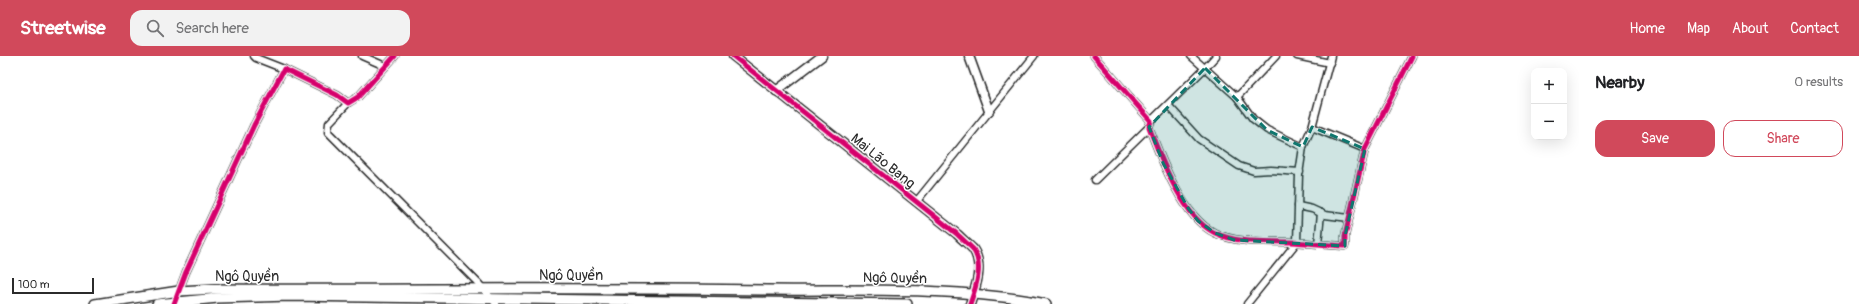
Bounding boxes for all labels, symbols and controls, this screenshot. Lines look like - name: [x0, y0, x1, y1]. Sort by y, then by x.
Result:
- search box: [130, 10, 410, 46]
- text: Streetwise: [20, 16, 106, 40]
- icon: search: [144, 17, 166, 39]
- text: Search here: [176, 19, 249, 38]
- text: Home: [1630, 20, 1665, 37]
- text: Map: [1687, 20, 1710, 37]
- text: About: [1732, 20, 1768, 37]
- text: Contact: [1790, 20, 1839, 37]
- map controls: [1531, 68, 1567, 140]
- button: +: [1531, 68, 1567, 104]
- text: Nearby: [1595, 72, 1644, 93]
- text: 0 results: [1794, 74, 1843, 90]
- button: −: [1531, 104, 1567, 140]
- button: Save: [1595, 120, 1715, 157]
- button: Share: [1723, 120, 1843, 157]
- street label: Mai Lão Bạng: [847, 130, 919, 192]
- street label: Ngô Quyền: [539, 266, 603, 284]
- street label: Ngô Quyền: [215, 267, 279, 285]
- street label: Ngô Quyền: [863, 268, 927, 287]
- scale bar: [12, 276, 94, 295]
- text: 100 m: [18, 278, 49, 291]

